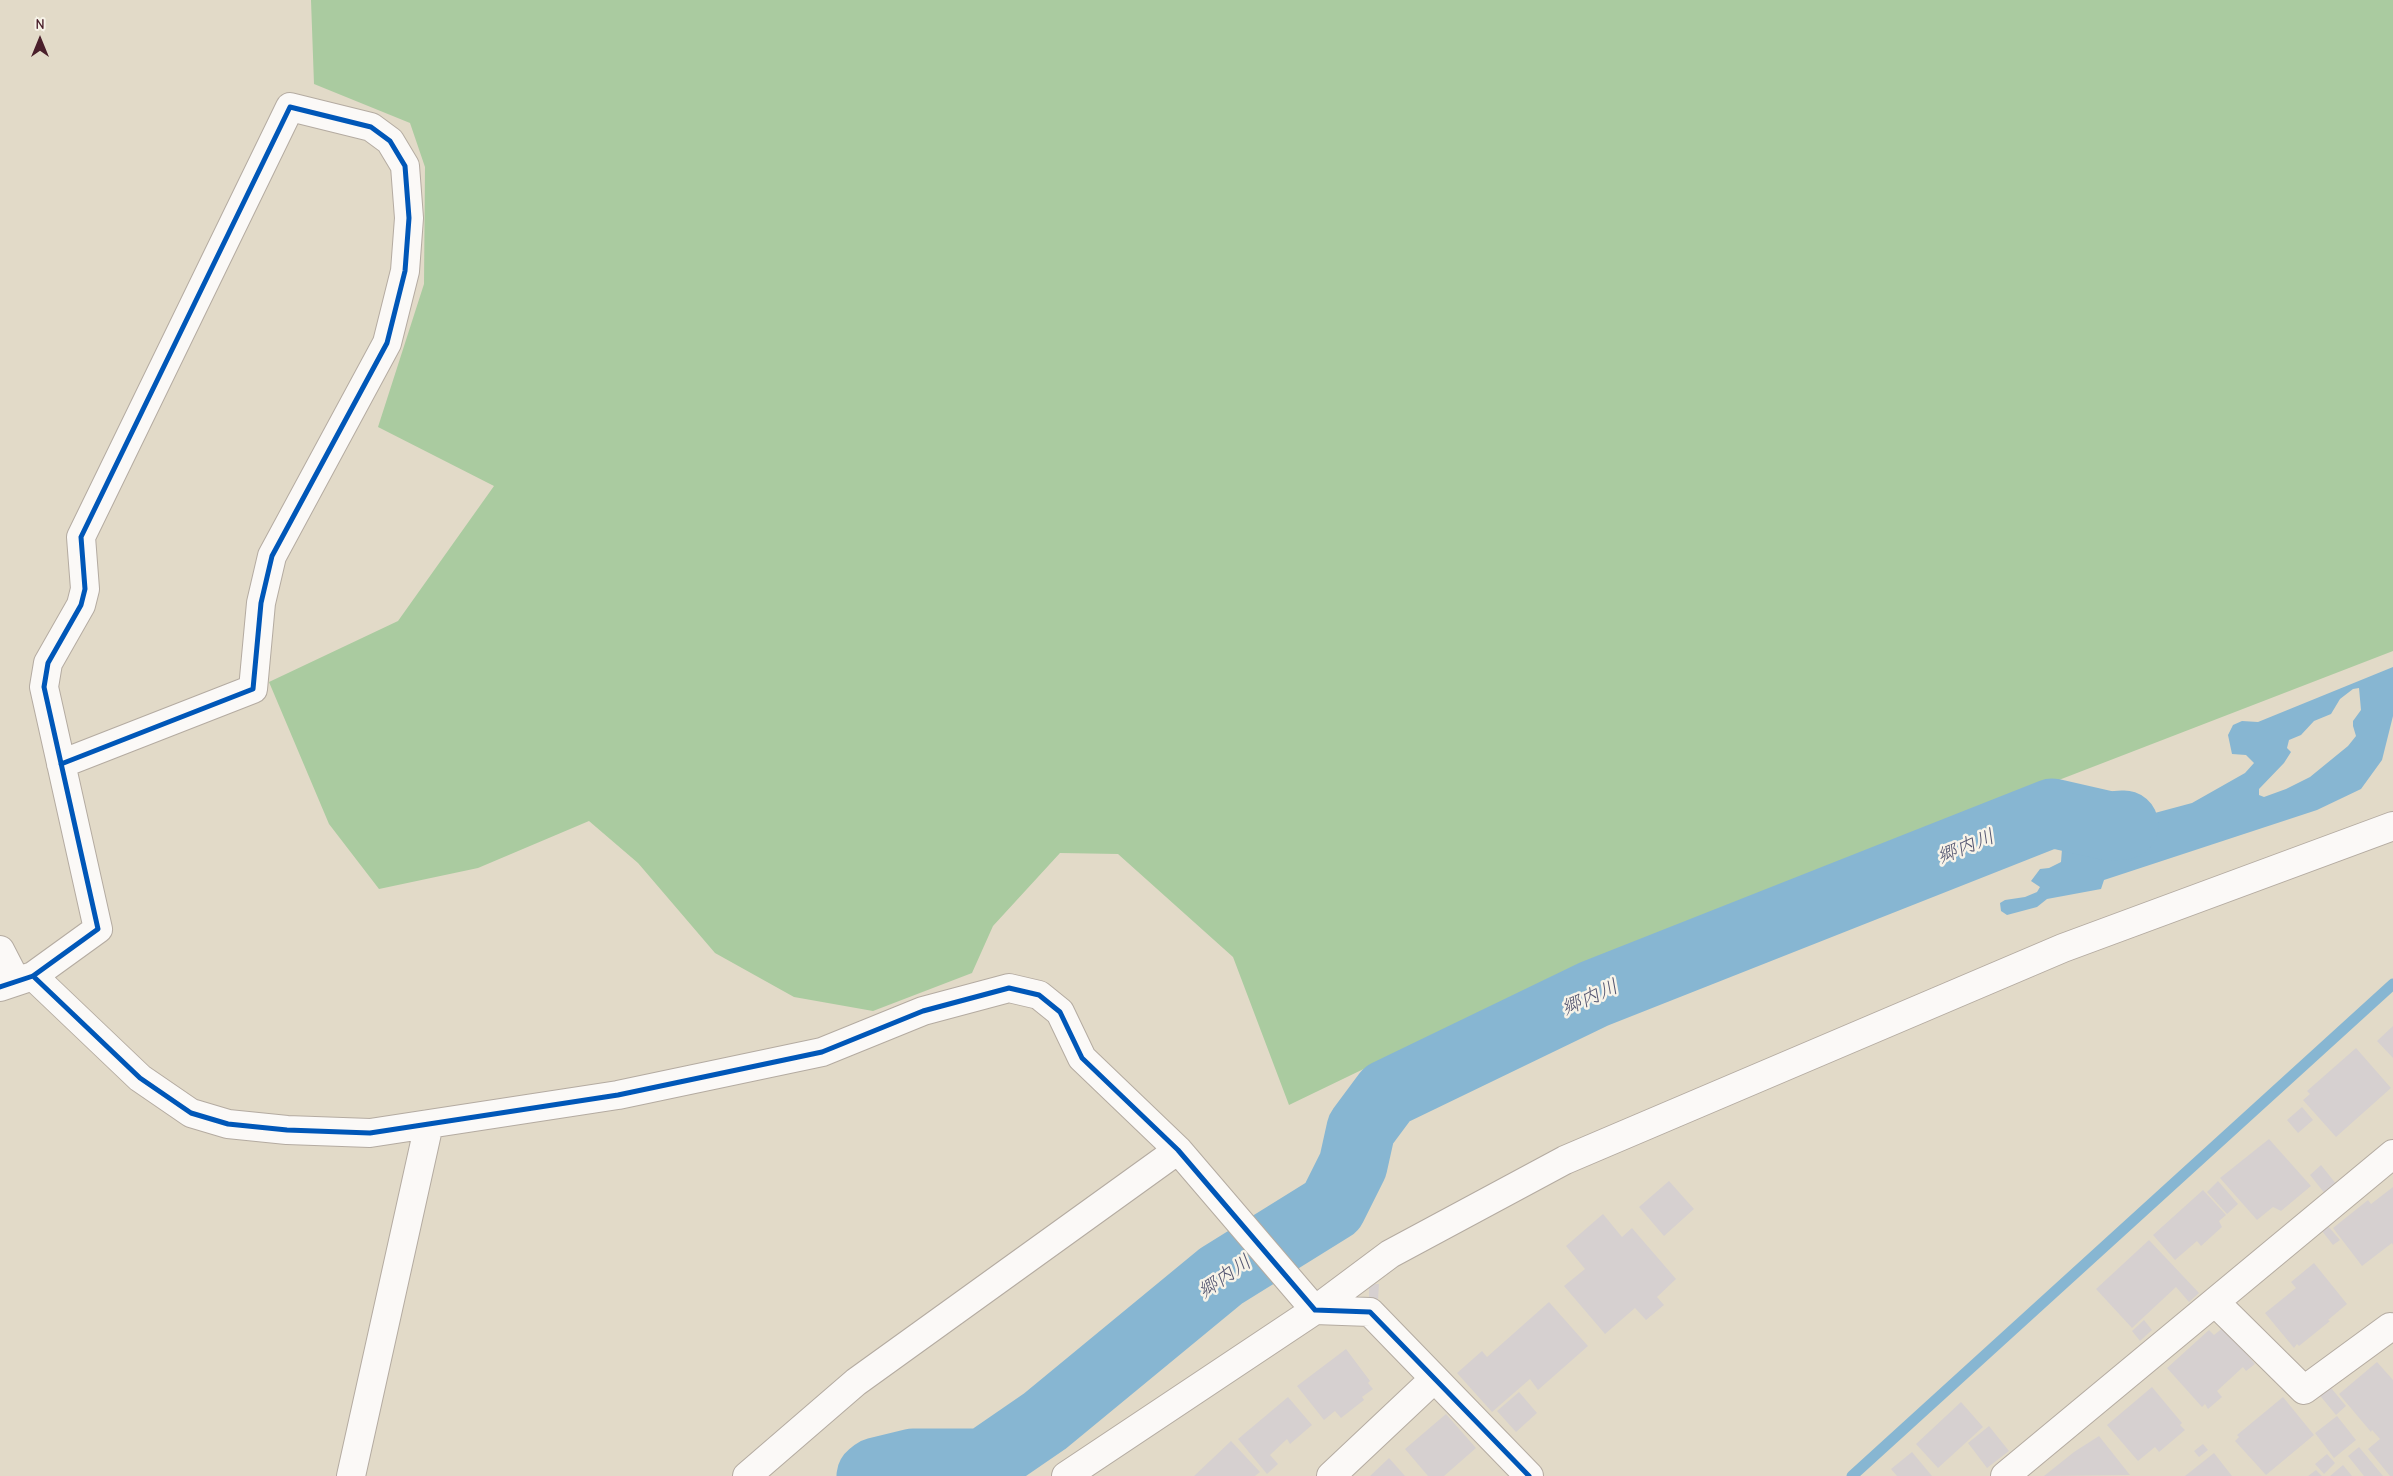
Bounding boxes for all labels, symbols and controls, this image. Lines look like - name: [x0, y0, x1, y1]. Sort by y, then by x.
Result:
- north arrow: [15, 15, 65, 65]
- text: N: [35, 16, 45, 33]
- water label: 郷内川: [1934, 825, 1998, 869]
- water label: 郷内川: [1558, 975, 1622, 1021]
- water label: 郷内川: [1194, 1250, 1256, 1304]

